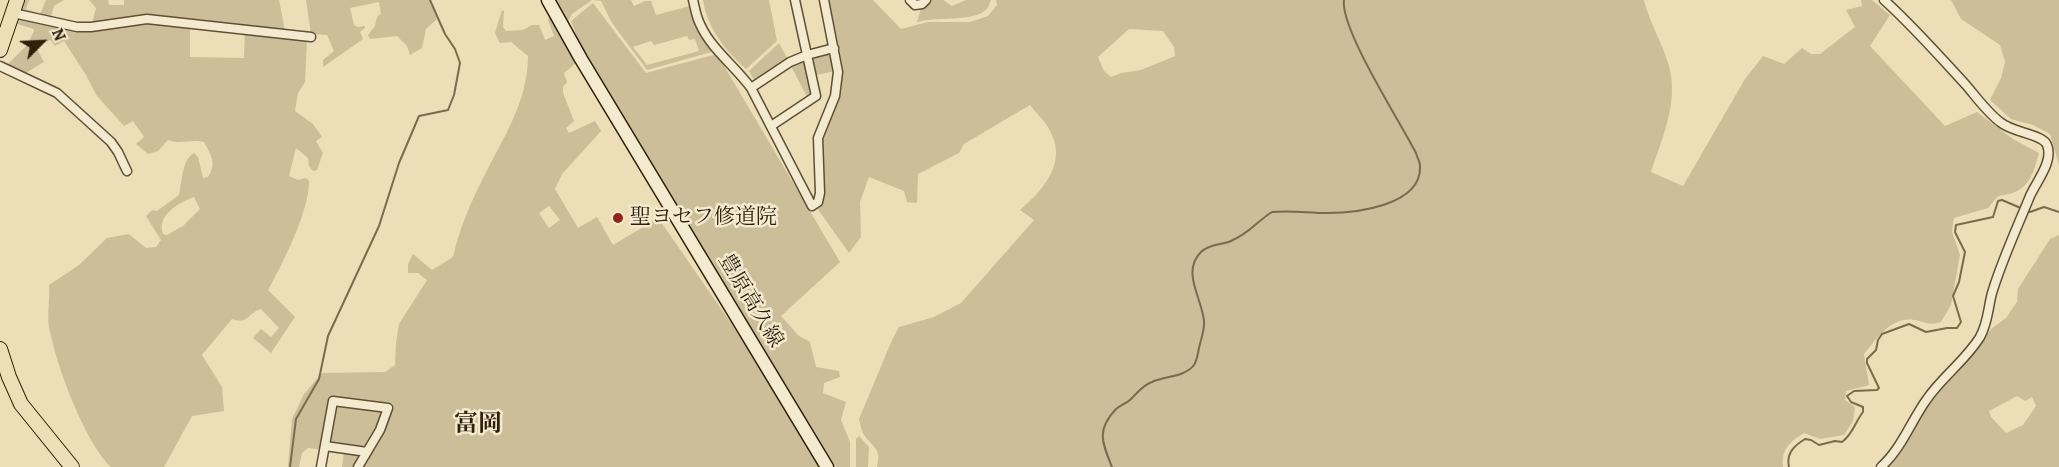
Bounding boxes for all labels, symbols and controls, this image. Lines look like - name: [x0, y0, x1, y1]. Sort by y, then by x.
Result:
- north arrow: [12, 12, 72, 72]
- text: N: [46, 25, 71, 44]
- place label: 聖ヨセフ修道院: [630, 205, 777, 231]
- marker: 聖ヨセフ修道院: [611, 211, 625, 225]
- street label: 豊原高久線: [712, 250, 788, 352]
- district label: 富岡: [454, 411, 502, 439]

